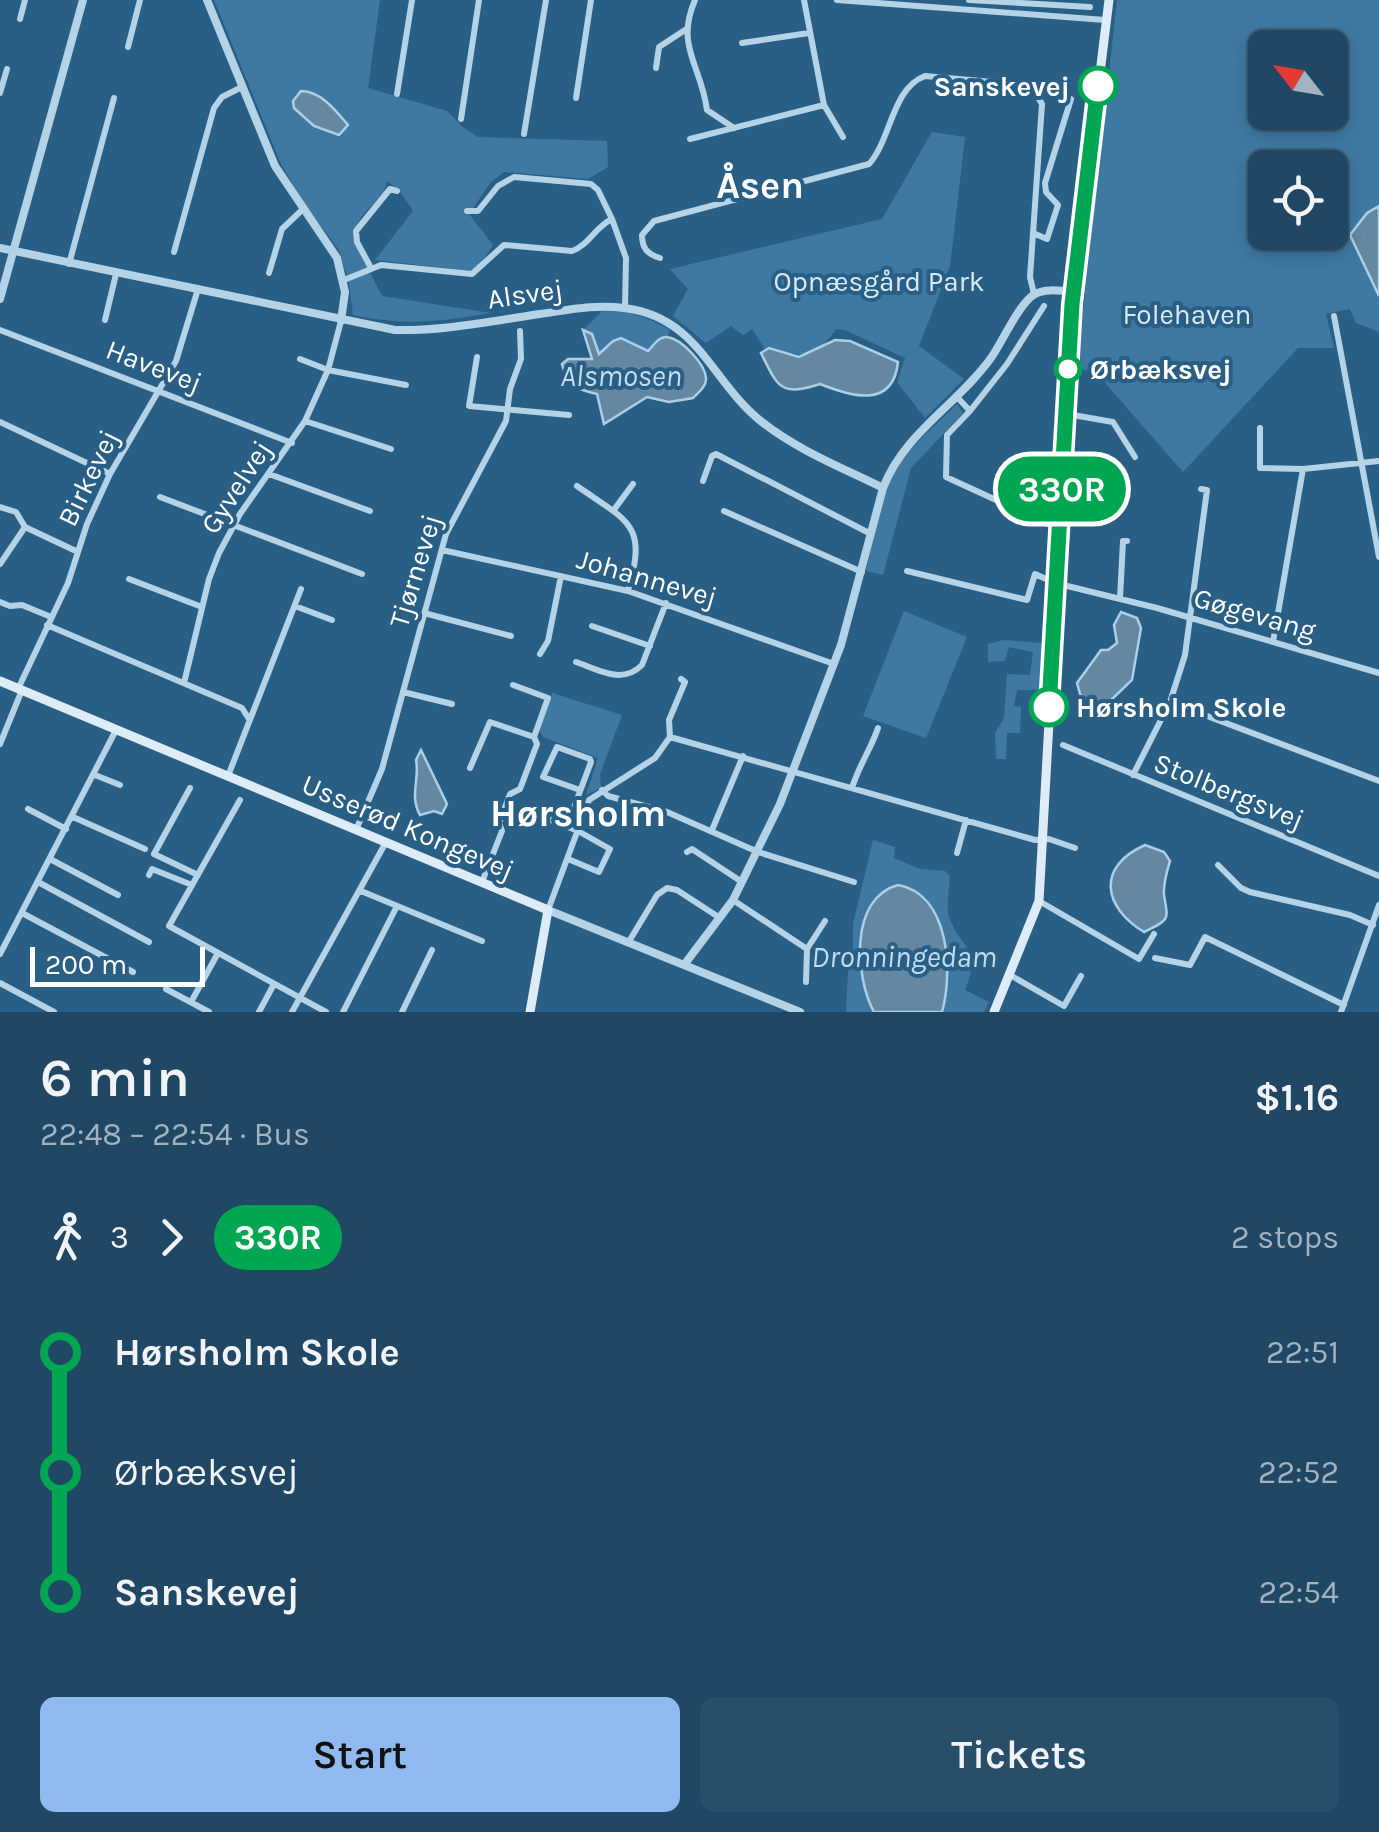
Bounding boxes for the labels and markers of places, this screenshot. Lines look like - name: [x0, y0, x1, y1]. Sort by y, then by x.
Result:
- marker: Sanskevej: [1079, 67, 1117, 105]
- place label: Sanskevej: [933, 70, 1070, 103]
- place label: Ørbæksvej: [1090, 353, 1232, 386]
- marker: Ørbæksvej: [1055, 356, 1081, 382]
- marker: Hørsholm Skole: [1030, 688, 1068, 726]
- place label: Hørsholm Skole: [1076, 691, 1286, 724]

